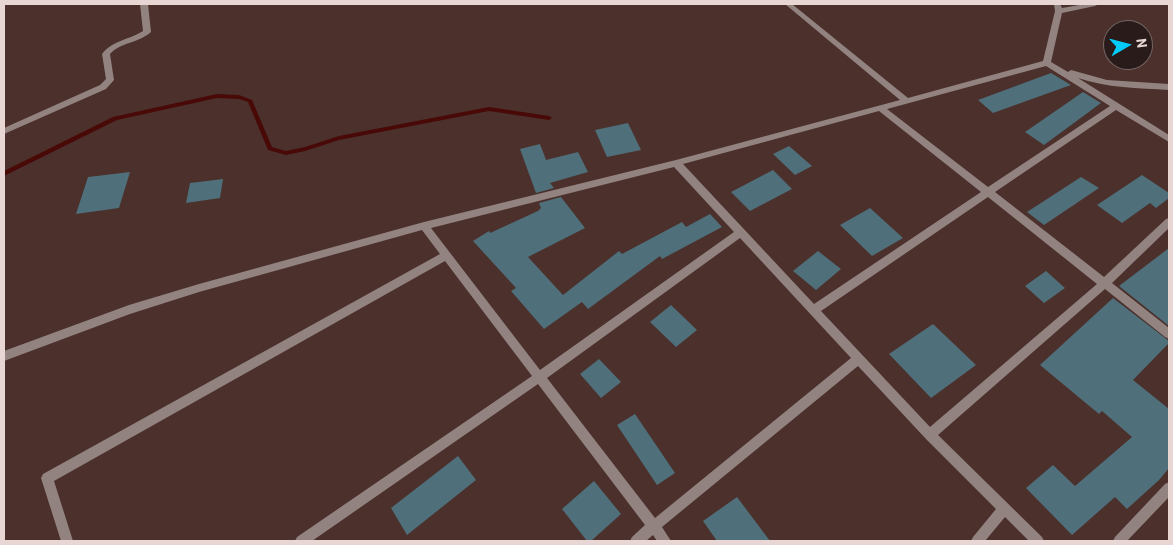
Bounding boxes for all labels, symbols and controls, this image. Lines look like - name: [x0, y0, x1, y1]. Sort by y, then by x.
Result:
- north arrow: [1103, 20, 1153, 70]
- text: N: [1133, 37, 1151, 49]

